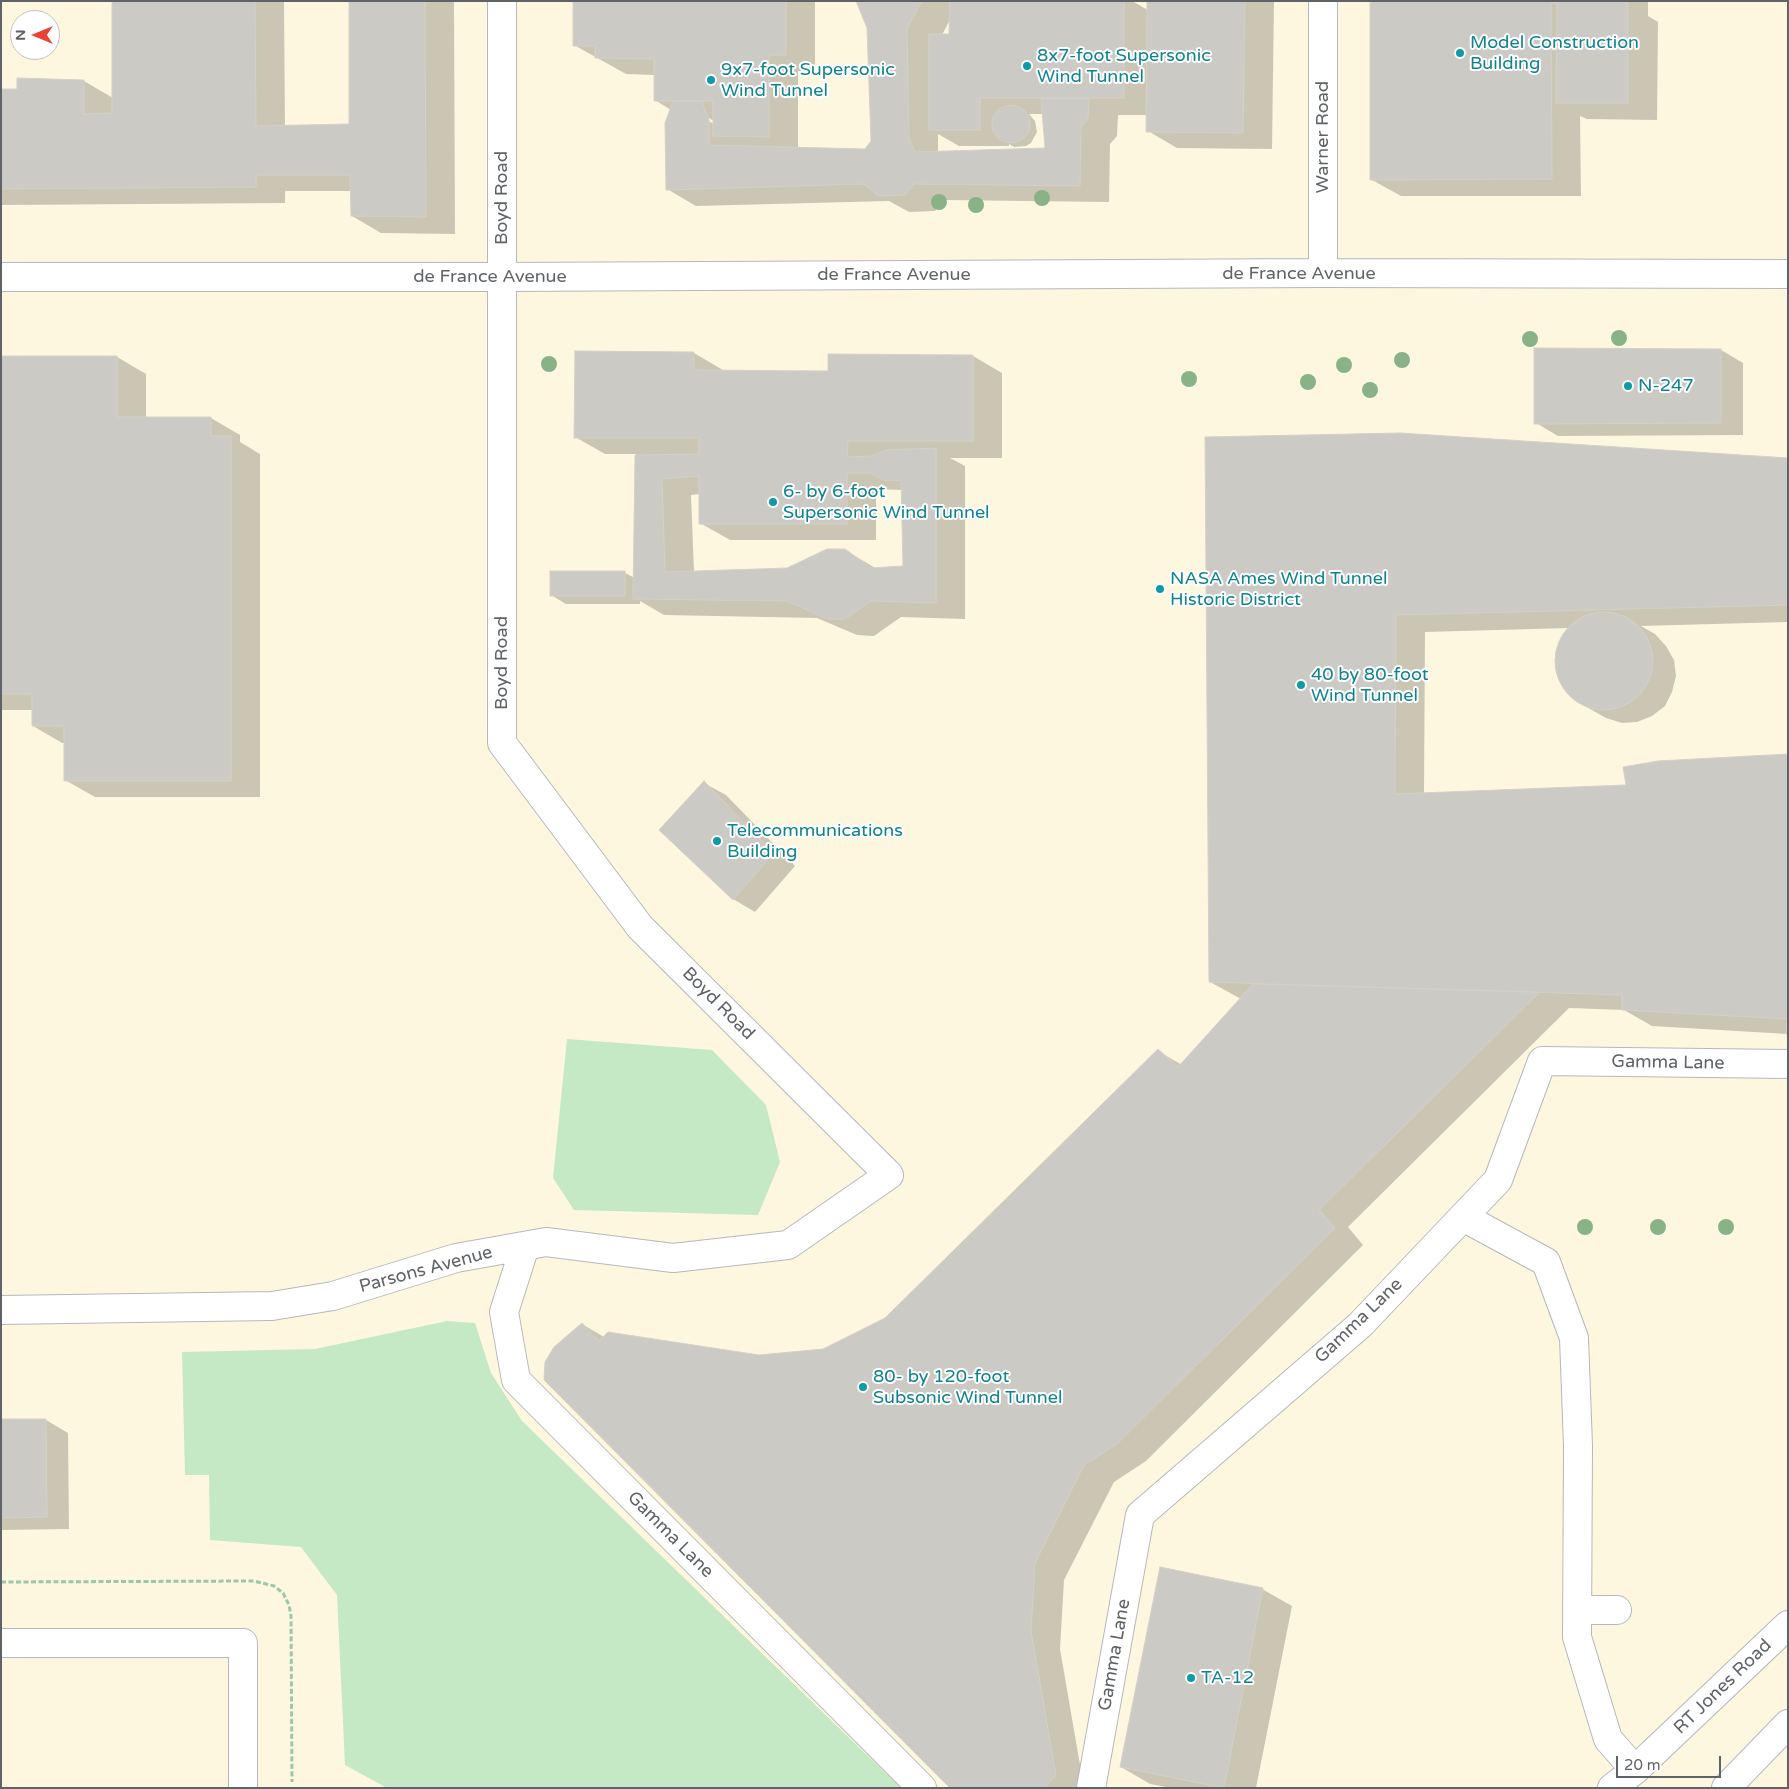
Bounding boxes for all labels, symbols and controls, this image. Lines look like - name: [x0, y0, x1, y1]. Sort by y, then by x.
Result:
- north arrow: [10, 10, 60, 60]
- text: N: [12, 29, 29, 41]
- place label: Model Construction Building: [1470, 32, 1639, 74]
- place label: 8x7-foot Supersonic Wind Tunnel: [1037, 45, 1211, 88]
- marker: Model Construction Building: [1454, 47, 1466, 59]
- place label: 9x7-foot Supersonic Wind Tunnel: [721, 59, 895, 102]
- marker: 8x7-foot Supersonic Wind Tunnel: [1021, 60, 1033, 72]
- marker: 9x7-foot Supersonic Wind Tunnel: [705, 74, 717, 86]
- street label: Warner Road: [1312, 81, 1334, 193]
- street label: Boyd Road: [491, 151, 513, 245]
- street label: de France Avenue: [1222, 263, 1376, 285]
- street label: de France Avenue: [817, 264, 971, 286]
- street label: de France Avenue: [413, 266, 567, 288]
- place label: N-247: [1638, 375, 1694, 397]
- marker: N-247: [1622, 380, 1634, 392]
- place label: 6- by 6-foot Supersonic Wind Tunnel: [783, 481, 990, 524]
- marker: 6- by 6-foot Supersonic Wind Tunnel: [767, 496, 779, 508]
- place label: NASA Ames Wind Tunnel Historic District: [1170, 568, 1387, 610]
- marker: NASA Ames Wind Tunnel Historic District: [1154, 583, 1166, 595]
- street label: Boyd Road: [491, 616, 513, 710]
- place label: 40 by 80-foot Wind Tunnel: [1311, 664, 1429, 706]
- marker: 40 by 80-foot Wind Tunnel: [1295, 679, 1307, 691]
- place label: Telecommunications Building: [727, 820, 903, 862]
- marker: Telecommunications Building: [711, 835, 723, 847]
- street label: Boyd Road: [677, 963, 759, 1045]
- street label: Gamma Lane: [1611, 1051, 1725, 1075]
- street label: Parsons Avenue: [357, 1242, 495, 1298]
- street label: Gamma Lane: [1311, 1274, 1407, 1368]
- place label: 80- by 120-foot Subsonic Wind Tunnel: [873, 1366, 1062, 1408]
- marker: 80- by 120-foot Subsonic Wind Tunnel: [857, 1381, 869, 1393]
- street label: Gamma Lane: [622, 1487, 718, 1583]
- street label: Gamma Lane: [1095, 1597, 1135, 1713]
- street label: RT Jones Road: [1670, 1635, 1776, 1739]
- place label: TA-12: [1201, 1667, 1254, 1689]
- marker: TA-12: [1185, 1672, 1197, 1684]
- scale bar: [1619, 1746, 1724, 1778]
- text: 20 m: [1624, 1756, 1661, 1774]

